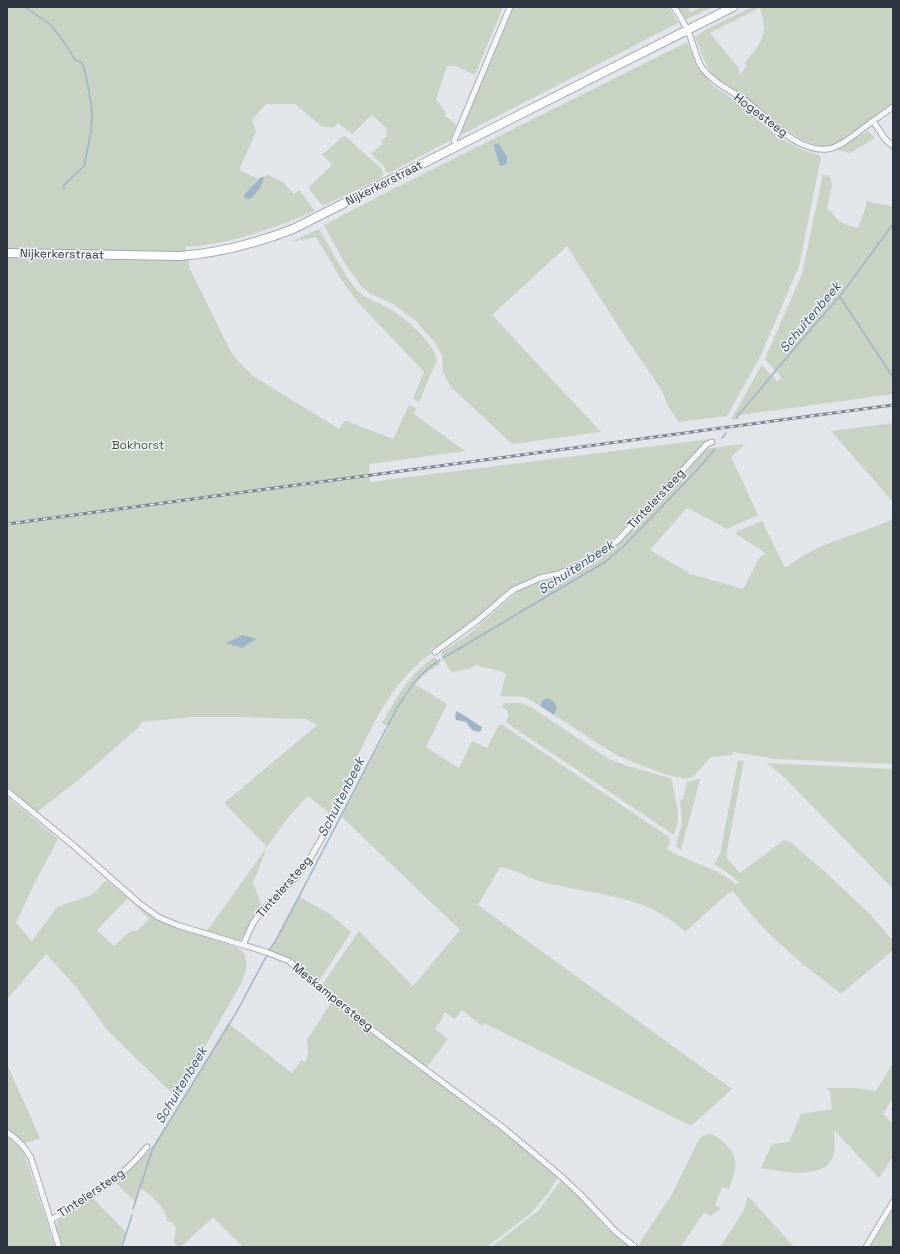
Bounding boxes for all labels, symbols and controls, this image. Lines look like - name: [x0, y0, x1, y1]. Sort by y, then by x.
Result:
- street label: Hogesteeg: [731, 90, 791, 140]
- street label: Nijkerkerstraat: [343, 157, 425, 209]
- street label: Nijkerkerstraat: [20, 245, 104, 263]
- water label: Schuitenbeek: [776, 277, 846, 356]
- park label: Bokhorst: [112, 437, 164, 453]
- street label: Tintelersteeg: [624, 465, 688, 533]
- water label: Schuitenbeek: [535, 535, 619, 598]
- water label: Schuitenbeek: [314, 753, 369, 840]
- street label: Tintelersteeg: [253, 853, 315, 921]
- street label: Meskampersteeg: [289, 959, 377, 1035]
- water label: Schuitenbeek: [151, 1042, 212, 1127]
- street label: Tintelersteeg: [54, 1165, 128, 1221]

